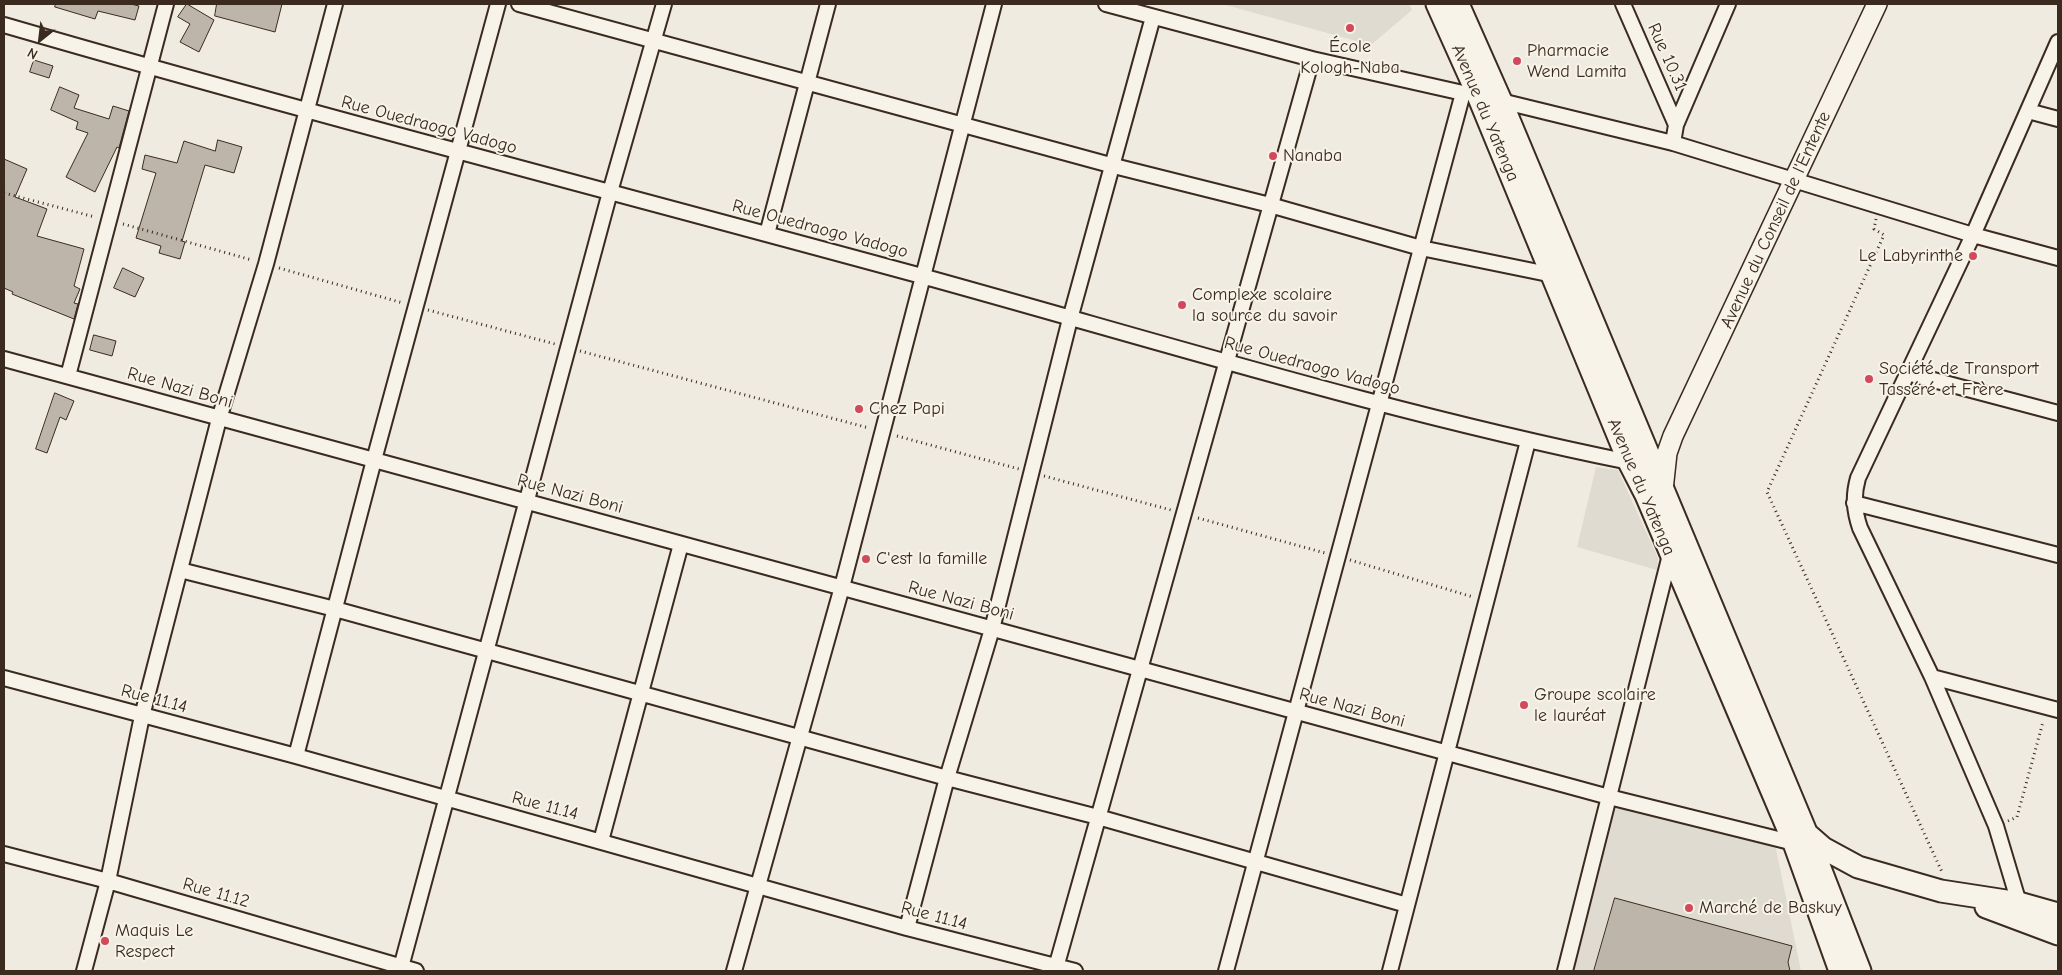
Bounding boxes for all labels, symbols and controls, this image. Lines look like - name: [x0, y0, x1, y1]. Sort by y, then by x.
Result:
- north arrow: [15, 15, 65, 65]
- street label: Rue 10.31: [1642, 20, 1692, 94]
- marker: École Kologh-Naba: [1344, 22, 1356, 34]
- place label: École Kologh-Naba: [1300, 36, 1400, 78]
- place label: Pharmacie Wend Lamita: [1527, 40, 1627, 82]
- street label: Avenue du Yatenga: [1446, 41, 1524, 185]
- text: N: [24, 44, 41, 63]
- marker: Pharmacie Wend Lamita: [1511, 55, 1523, 67]
- street label: Rue Ouedraogo Vadogo: [339, 91, 519, 159]
- street label: Avenue du Conseil de l'Entente: [1716, 108, 1836, 332]
- place label: Nanaba: [1283, 145, 1342, 167]
- marker: Nanaba: [1267, 150, 1279, 162]
- street label: Rue Ouedraogo Vadogo: [730, 195, 910, 263]
- place label: Le Labyrinthe: [1859, 245, 1963, 267]
- marker: Le Labyrinthe: [1967, 250, 1979, 262]
- place label: Complexe scolaire la source du savoir: [1192, 284, 1337, 326]
- marker: Complexe scolaire la source du savoir: [1176, 299, 1188, 311]
- street label: Rue Ouedraogo Vadogo: [1222, 332, 1402, 400]
- place label: Société de Transport Tasséré et Frère: [1879, 358, 2039, 400]
- street label: Rue Nazi Boni: [125, 363, 235, 413]
- marker: Société de Transport Tasséré et Frère: [1863, 373, 1875, 385]
- place label: Chez Papi: [869, 398, 945, 420]
- marker: Chez Papi: [853, 403, 865, 415]
- street label: Avenue du Yatenga: [1602, 415, 1680, 559]
- street label: Rue Nazi Boni: [515, 469, 625, 519]
- place label: C'est la famille: [876, 548, 987, 570]
- marker: C'est la famille: [860, 553, 872, 565]
- street label: Rue Nazi Boni: [906, 576, 1016, 626]
- street label: Rue 11.14: [118, 680, 190, 718]
- street label: Rue Nazi Boni: [1297, 683, 1407, 733]
- place label: Groupe scolaire le lauréat: [1534, 684, 1656, 726]
- marker: Groupe scolaire le lauréat: [1518, 699, 1530, 711]
- street label: Rue 11.14: [509, 787, 581, 825]
- street label: Rue 11.12: [180, 873, 252, 913]
- street label: Rue 11.14: [898, 897, 970, 935]
- place label: Marché de Baskuy: [1699, 897, 1842, 919]
- marker: Marché de Baskuy: [1683, 902, 1695, 914]
- place label: Maquis Le Respect: [115, 920, 193, 962]
- marker: Maquis Le Respect: [99, 935, 111, 947]

